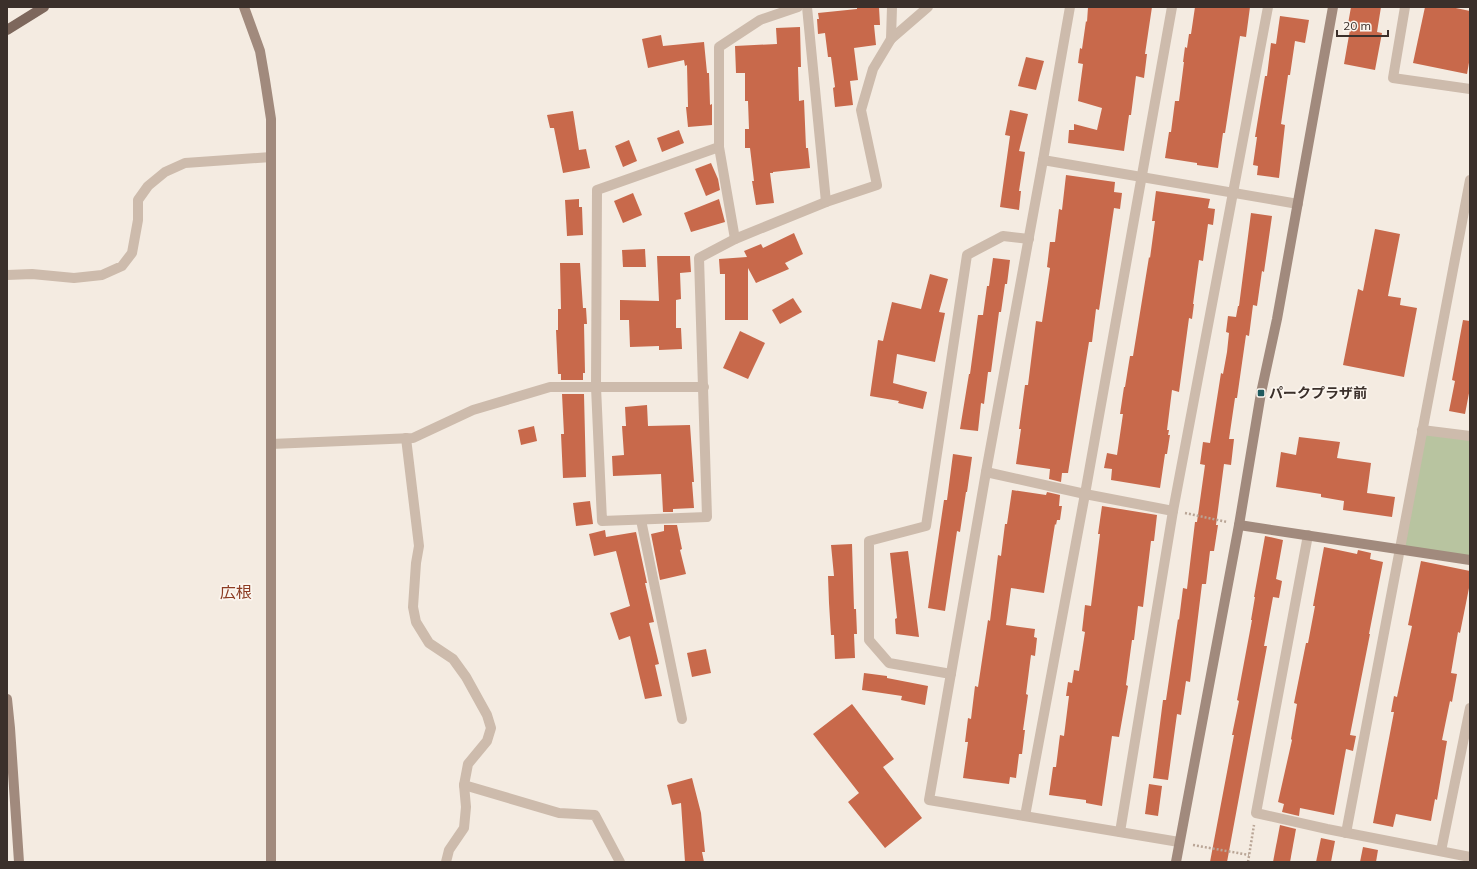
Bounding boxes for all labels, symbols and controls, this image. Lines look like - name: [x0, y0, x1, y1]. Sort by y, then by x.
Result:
- scale bar: [1337, 12, 1388, 38]
- text: 20 m: [1343, 18, 1371, 33]
- place label: パークプラザ前: [1269, 384, 1367, 402]
- marker: パークプラザ前: [1256, 388, 1266, 398]
- district label: 広根: [220, 582, 252, 602]

